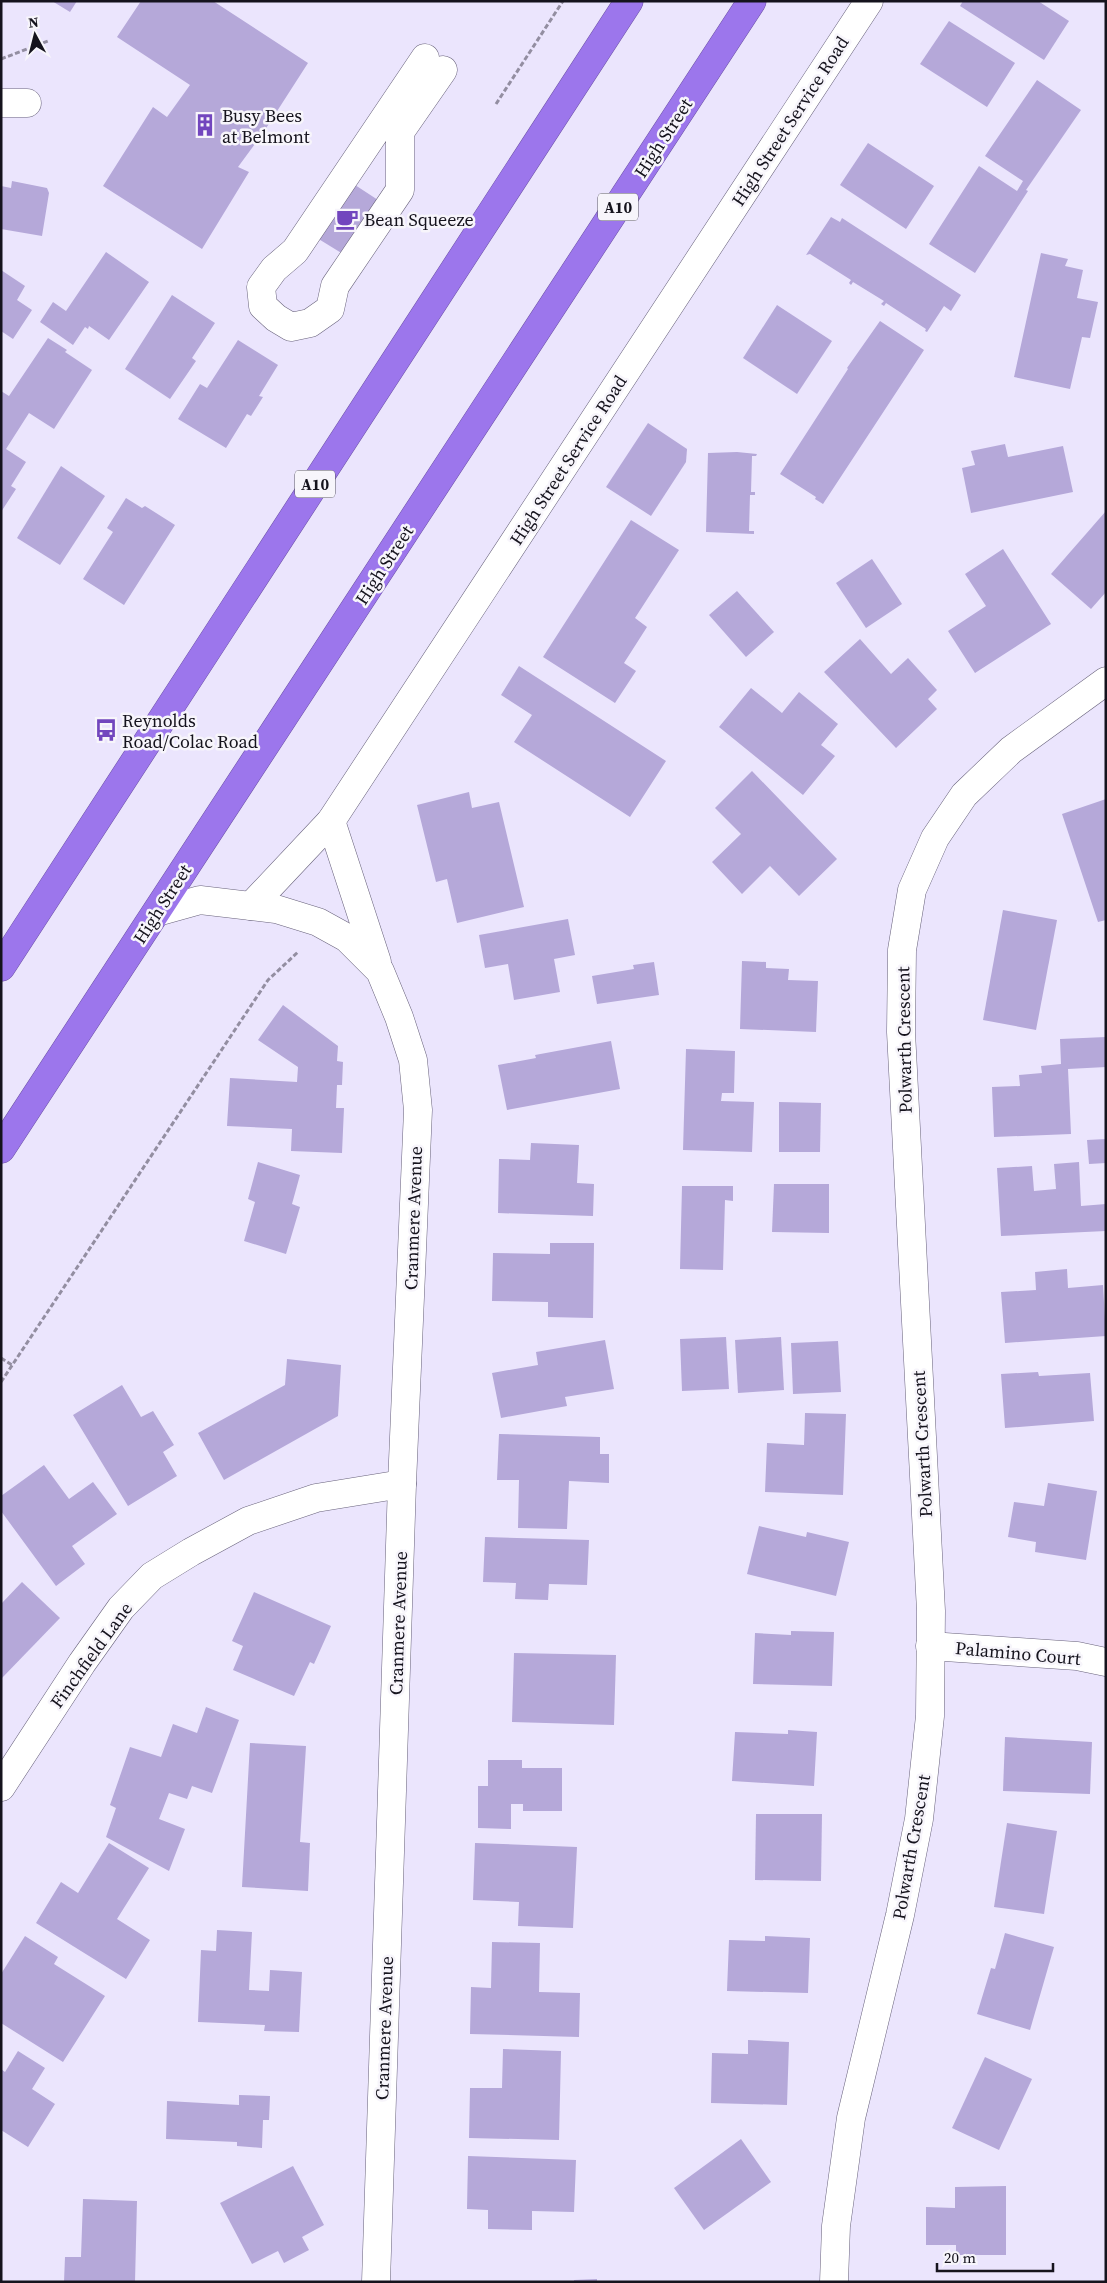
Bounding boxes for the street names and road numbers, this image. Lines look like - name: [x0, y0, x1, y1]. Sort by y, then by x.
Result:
- street label: High Street Service Road: [726, 31, 854, 211]
- street label: High Street: [628, 93, 698, 183]
- road number: A10: [598, 193, 638, 220]
- street label: High Street Service Road: [504, 370, 632, 550]
- road number: A10: [295, 470, 335, 498]
- street label: High Street: [349, 520, 419, 610]
- street label: High Street: [127, 859, 197, 949]
- street label: Polwarth Crescent: [890, 966, 918, 1114]
- street label: Cranmere Avenue: [398, 1146, 428, 1290]
- street label: Polwarth Crescent: [906, 1370, 938, 1518]
- street label: Cranmere Avenue: [383, 1551, 413, 1695]
- street label: Finchfield Lane: [44, 1597, 138, 1713]
- street label: Palamino Court: [954, 1635, 1082, 1671]
- street label: Polwarth Crescent: [886, 1772, 936, 1922]
- street label: Cranmere Avenue: [369, 1956, 399, 2100]

